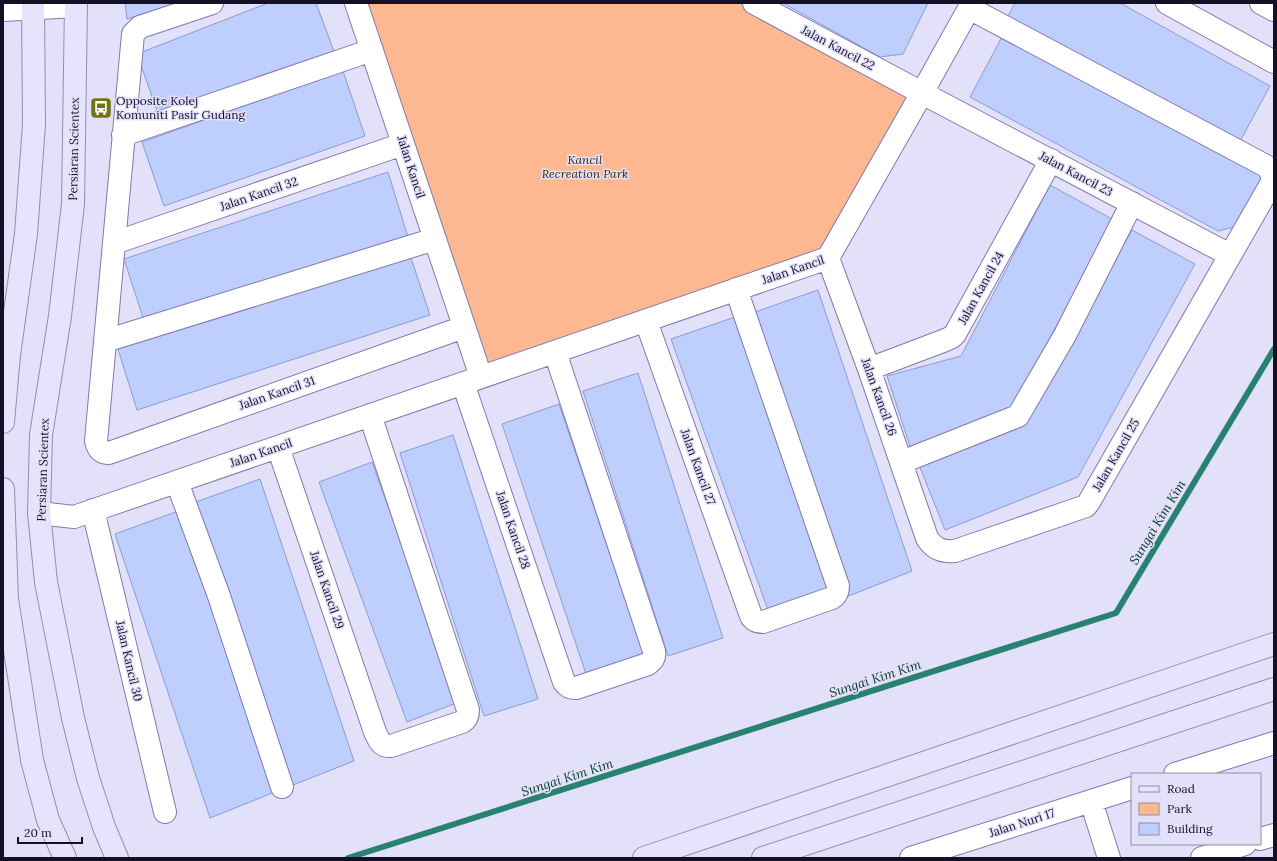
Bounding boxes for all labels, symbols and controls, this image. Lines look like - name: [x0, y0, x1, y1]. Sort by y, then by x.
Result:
- street label: Jalan Kancil 22: [798, 21, 878, 73]
- place label: Opposite Kolej Komuniti Pasir Gudang: [116, 93, 246, 122]
- bus stop icon: Opposite Kolej Komuniti Pasir Gudang: [88, 95, 114, 121]
- street label: Persiaran Scientex: [65, 97, 82, 201]
- street label: Jalan Kancil: [394, 133, 429, 200]
- street label: Jalan Kancil 23: [1036, 147, 1116, 199]
- park label: Kancil Recreation Park: [542, 152, 628, 181]
- street label: Jalan Kancil 32: [217, 173, 300, 214]
- street label: Jalan Kancil 24: [954, 248, 1007, 328]
- street label: Jalan Kancil: [759, 252, 826, 288]
- street label: Jalan Kancil 26: [858, 355, 900, 438]
- street label: Jalan Kancil 31: [236, 373, 317, 413]
- street label: Jalan Kancil 25: [1088, 416, 1142, 495]
- street label: Persiaran Scientex: [33, 417, 52, 522]
- street label: Jalan Kancil 27: [677, 426, 719, 508]
- street label: Jalan Kancil: [227, 435, 294, 471]
- water label: Sungai Kim Kim: [1125, 476, 1190, 568]
- street label: Jalan Kancil 28: [493, 488, 534, 571]
- street label: Jalan Kancil 29: [307, 548, 348, 631]
- street label: Jalan Kancil 30: [113, 618, 146, 703]
- water label: Sungai Kim Kim: [827, 655, 924, 701]
- water label: Sungai Kim Kim: [519, 754, 616, 800]
- legend: [1131, 773, 1261, 845]
- text: Road: [1167, 781, 1195, 796]
- text: Park: [1167, 801, 1193, 816]
- street label: Jalan Nuri 17: [986, 805, 1057, 841]
- scale bar: [18, 819, 82, 845]
- text: Building: [1167, 821, 1213, 836]
- text: 20 m: [24, 825, 52, 840]

